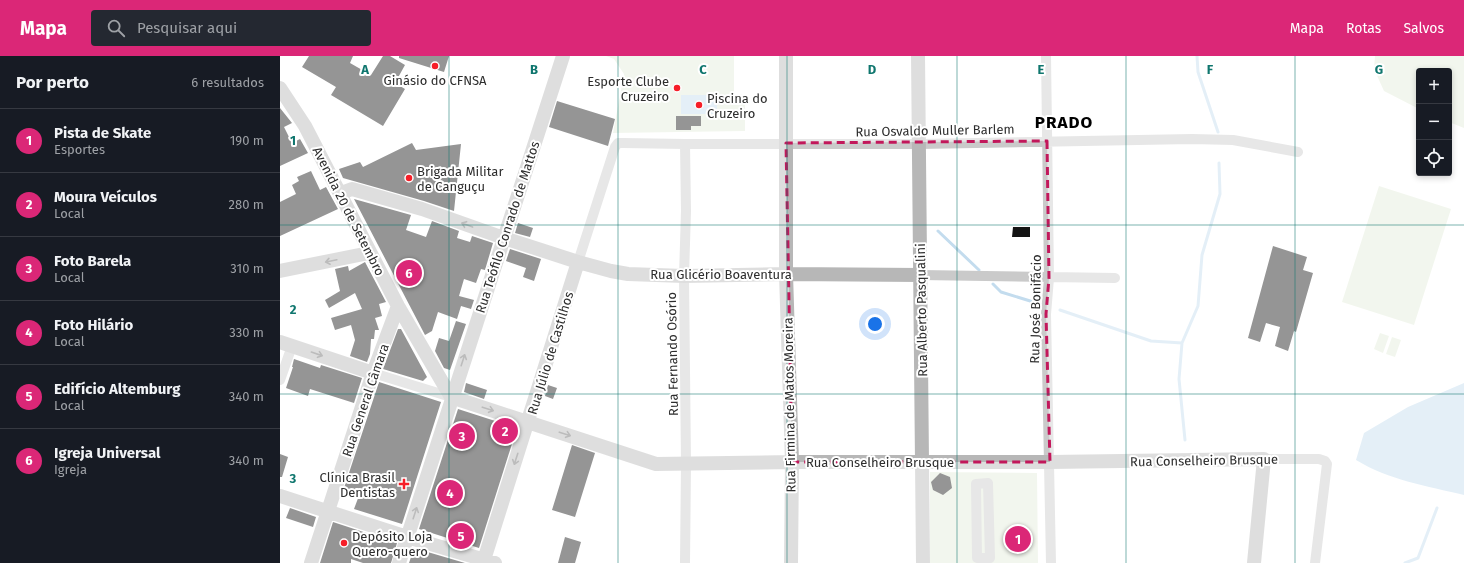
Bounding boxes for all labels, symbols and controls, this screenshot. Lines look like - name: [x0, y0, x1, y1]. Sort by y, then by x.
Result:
- search box: [91, 10, 371, 46]
- text: Mapa: [20, 17, 67, 40]
- icon: search: [105, 17, 127, 39]
- text: Pesquisar aqui: [137, 19, 237, 37]
- text: Mapa: [1290, 20, 1324, 37]
- text: Rotas: [1346, 20, 1381, 37]
- text: Salvos: [1403, 20, 1444, 37]
- marker: Ginásio do CFNSA: [430, 61, 440, 71]
- text: A: [360, 62, 369, 77]
- text: B: [530, 62, 538, 77]
- text: C: [699, 62, 707, 77]
- text: D: [868, 62, 877, 77]
- text: E: [1038, 62, 1045, 77]
- text: F: [1207, 62, 1214, 77]
- text: G: [1375, 62, 1383, 77]
- map controls: [1416, 68, 1452, 176]
- button: +: [1416, 68, 1452, 104]
- text: Por perto: [16, 72, 89, 93]
- place label: Ginásio do CFNSA: [383, 73, 487, 88]
- place label: Esporte Clube Cruzeiro: [587, 74, 669, 104]
- text: 6 resultados: [191, 75, 264, 90]
- marker: Esporte Clube Cruzeiro: [672, 83, 682, 93]
- place label: Piscina do Cruzeiro: [707, 91, 768, 121]
- marker: Piscina do Cruzeiro: [694, 100, 704, 110]
- button: −: [1416, 104, 1452, 140]
- district label: PRADO: [1035, 112, 1093, 133]
- street label: Rua Osvaldo Muller Barlem: [855, 122, 1015, 139]
- text: Pista de Skate: [54, 124, 151, 142]
- text: 1: [26, 133, 32, 148]
- text: 190 m: [230, 133, 264, 148]
- text: 1: [290, 133, 296, 148]
- street label: Rua Teófilo Conrado de Mattos: [473, 139, 542, 315]
- button: locate: [1416, 140, 1452, 176]
- text: Esportes: [54, 142, 105, 157]
- street label: Avenida 20 de Setembro: [309, 144, 388, 278]
- place label: Brigada Militar de Canguçu: [417, 164, 503, 194]
- marker: Brigada Militar de Canguçu: [404, 173, 414, 183]
- text: Moura Veículos: [54, 188, 157, 206]
- text: 2: [26, 197, 32, 212]
- text: 280 m: [229, 197, 264, 212]
- text: Local: [54, 206, 85, 221]
- one-way arrow: [461, 221, 474, 228]
- street label: Rua Alberto Pasqualini: [913, 243, 930, 377]
- text: Foto Barela: [54, 252, 131, 270]
- street label: Rua José Bonifácio: [1027, 254, 1044, 364]
- one-way arrow: [325, 257, 338, 265]
- pin: 6: [396, 258, 422, 288]
- text: 3: [26, 261, 32, 276]
- text: 310 m: [230, 261, 264, 276]
- street label: Rua Glicério Boaventura: [650, 267, 792, 282]
- text: Local: [54, 270, 85, 285]
- street label: Rua Júlio de Castilhos: [525, 290, 576, 417]
- street label: Rua Fernando Osório: [664, 292, 681, 416]
- text: 2: [290, 302, 297, 317]
- your location: [865, 314, 885, 334]
- text: Foto Hilário: [54, 316, 133, 334]
- street label: Rua Firmina de Matos Moreira: [780, 317, 799, 493]
- text: 4: [25, 325, 33, 340]
- text: 330 m: [229, 325, 264, 340]
- text: Local: [54, 334, 85, 349]
- street label: Rua General Câmara: [339, 342, 392, 459]
- one-way arrow: [310, 351, 323, 358]
- one-way arrow: [460, 354, 468, 366]
- text: Edifício Altemburg: [54, 380, 180, 398]
- text: 5: [26, 389, 32, 404]
- text: 340 m: [229, 389, 264, 404]
- text: Local: [54, 398, 85, 413]
- one-way arrow: [482, 406, 495, 413]
- pin: 2: [492, 416, 518, 446]
- pin: 3: [449, 421, 475, 451]
- one-way arrow: [558, 431, 571, 438]
- text: Igreja Universal: [54, 444, 160, 462]
- street label: Rua Conselheiro Brusque: [1130, 452, 1278, 469]
- text: 6: [25, 453, 33, 468]
- text: 340 m: [229, 453, 264, 468]
- one-way arrow: [512, 453, 519, 466]
- street label: Rua Conselheiro Brusque: [806, 455, 954, 470]
- text: Igreja: [54, 462, 87, 477]
- place label: Clínica Brasil Dentistas: [320, 470, 395, 500]
- text: 3: [289, 471, 297, 486]
- marker: Clínica Brasil Dentistas: [398, 478, 410, 490]
- pin: 4: [437, 478, 463, 508]
- one-way arrow: [412, 506, 419, 519]
- pin: 5: [448, 521, 474, 551]
- pin: 1: [1005, 524, 1031, 554]
- place label: Depósito Loja Quero-quero: [352, 529, 433, 559]
- marker: Depósito Loja Quero-quero: [339, 538, 349, 548]

